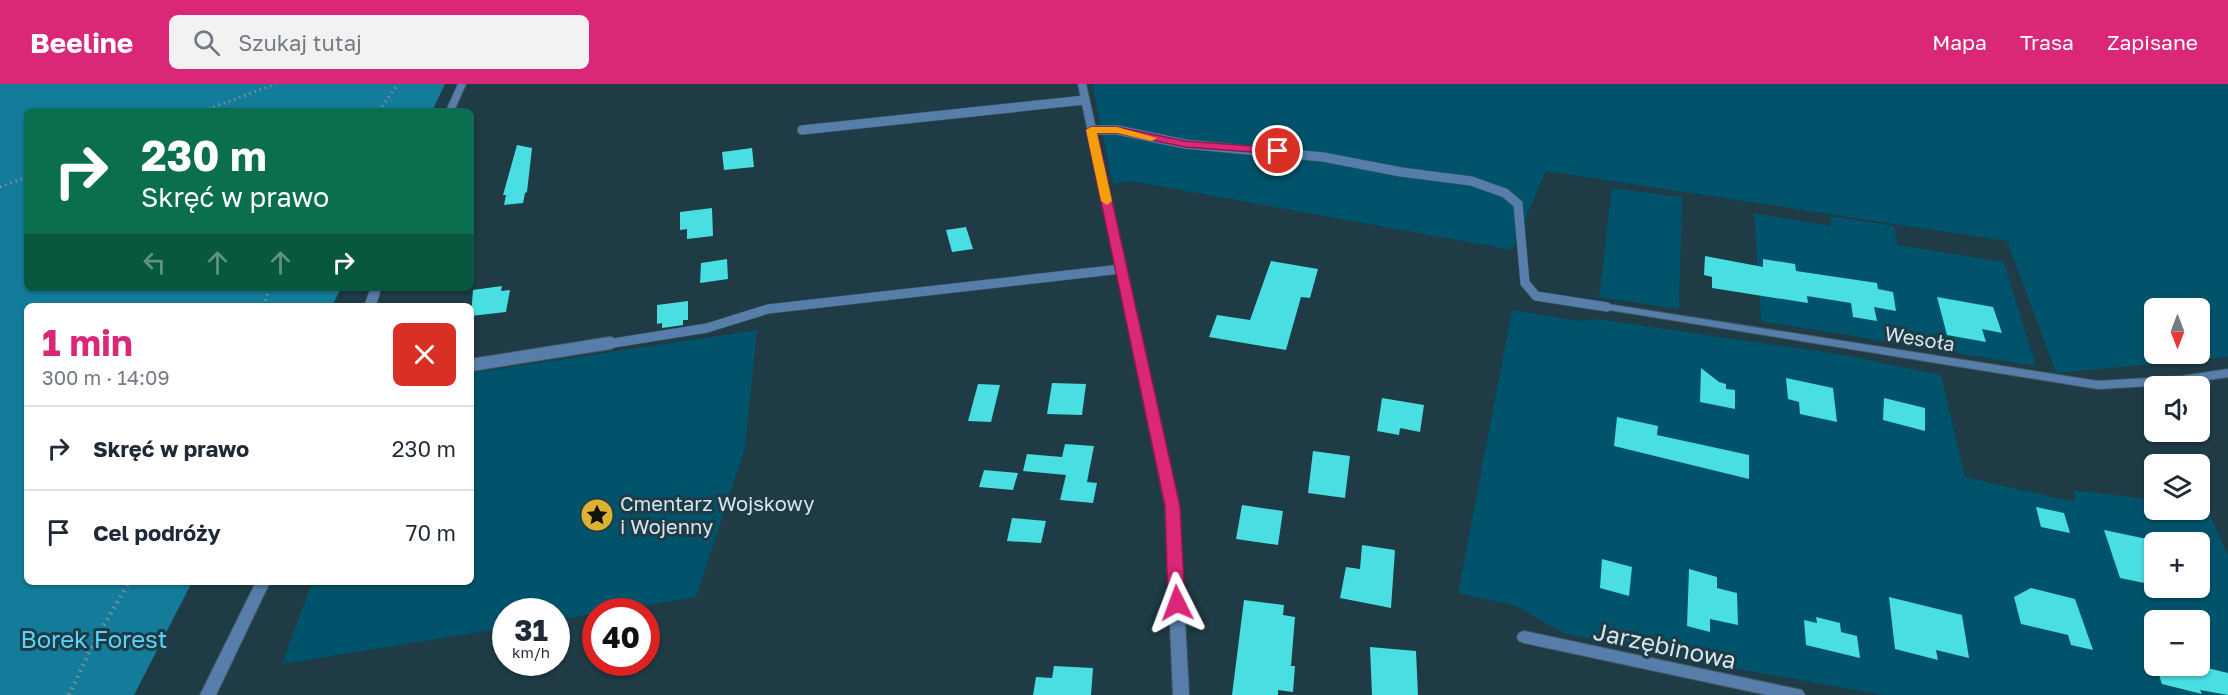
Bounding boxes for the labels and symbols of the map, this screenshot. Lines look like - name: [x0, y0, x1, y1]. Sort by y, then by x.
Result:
- pin: [1252, 125, 1303, 176]
- north arrow: [2144, 298, 2210, 364]
- street label: Wesoła: [1883, 321, 1957, 355]
- place label: Cmentarz Wojskowy i Wojenny: [620, 491, 814, 538]
- place icon: Cmentarz Wojskowy i Wojenny: [579, 497, 615, 533]
- position arrow: [1145, 571, 1209, 635]
- speed limit sign: 40: [582, 598, 660, 676]
- street label: Jarzębinowa: [1591, 616, 1739, 674]
- park label: Borek Forest: [21, 624, 167, 653]

